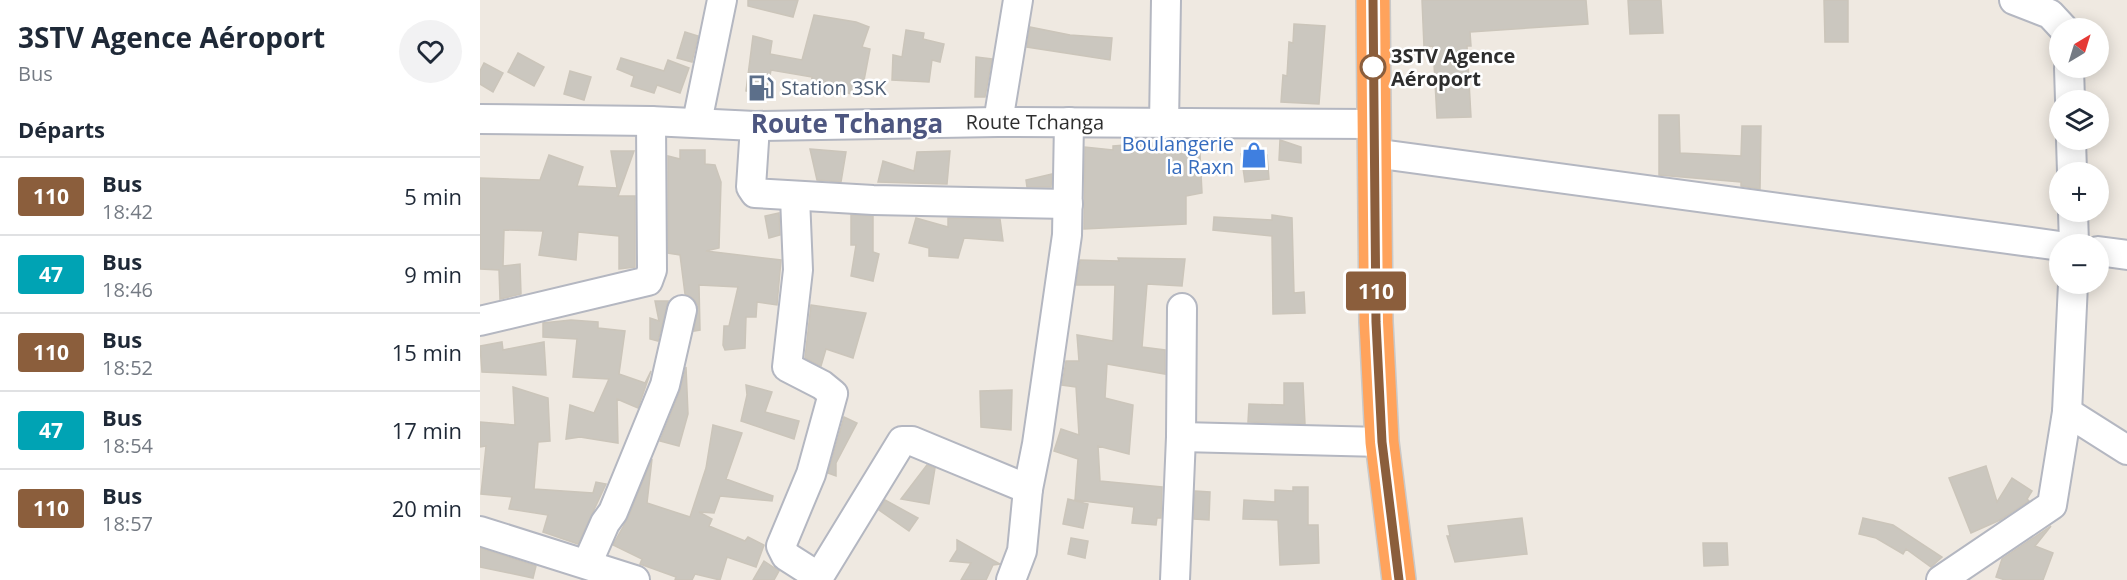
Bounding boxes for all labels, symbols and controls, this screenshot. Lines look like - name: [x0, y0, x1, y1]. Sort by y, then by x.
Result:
- text: 3STV Agence Aéroport: [18, 18, 325, 56]
- north arrow: [2049, 18, 2109, 78]
- map controls: [2049, 18, 2109, 294]
- button: heart: [399, 20, 462, 83]
- place label: 3STV Agence Aéroport: [1391, 42, 1515, 92]
- marker: 3STV Agence Aéroport: [1360, 54, 1386, 80]
- text: Bus: [18, 60, 53, 87]
- fuel station icon: Station 3SK: [746, 73, 776, 103]
- place label: Station 3SK: [781, 74, 887, 101]
- button: layers: [2049, 90, 2109, 150]
- district label: Route Tchanga: [751, 105, 943, 141]
- street label: Route Tchanga: [965, 108, 1104, 136]
- text: Départs: [18, 114, 105, 144]
- place label: Boulangerie la Raxn: [1122, 130, 1234, 180]
- shop icon: Boulangerie la Raxn: [1239, 140, 1269, 170]
- button: +: [2049, 162, 2109, 222]
- text: Bus: [102, 168, 142, 198]
- text: 5 min: [404, 181, 462, 211]
- text: 110: [33, 182, 69, 210]
- text: 18:42: [102, 198, 153, 225]
- button: −: [2049, 234, 2109, 294]
- text: Bus: [102, 246, 142, 276]
- text: 9 min: [404, 259, 462, 289]
- text: 47: [39, 260, 63, 288]
- line badge: 110: [1342, 272, 1410, 310]
- text: 18:46: [102, 276, 153, 303]
- text: 110: [1358, 277, 1394, 305]
- text: Bus: [102, 324, 142, 354]
- text: 15 min: [392, 337, 462, 367]
- text: 110: [33, 338, 69, 366]
- text: 18:52: [102, 354, 153, 381]
- text: Bus: [102, 402, 142, 432]
- text: 17 min: [392, 415, 462, 445]
- text: 47: [39, 416, 63, 444]
- text: 18:54: [102, 432, 153, 459]
- text: Bus: [102, 480, 142, 510]
- text: 20 min: [392, 493, 462, 523]
- text: 110: [33, 494, 69, 522]
- text: 18:57: [102, 510, 153, 537]

